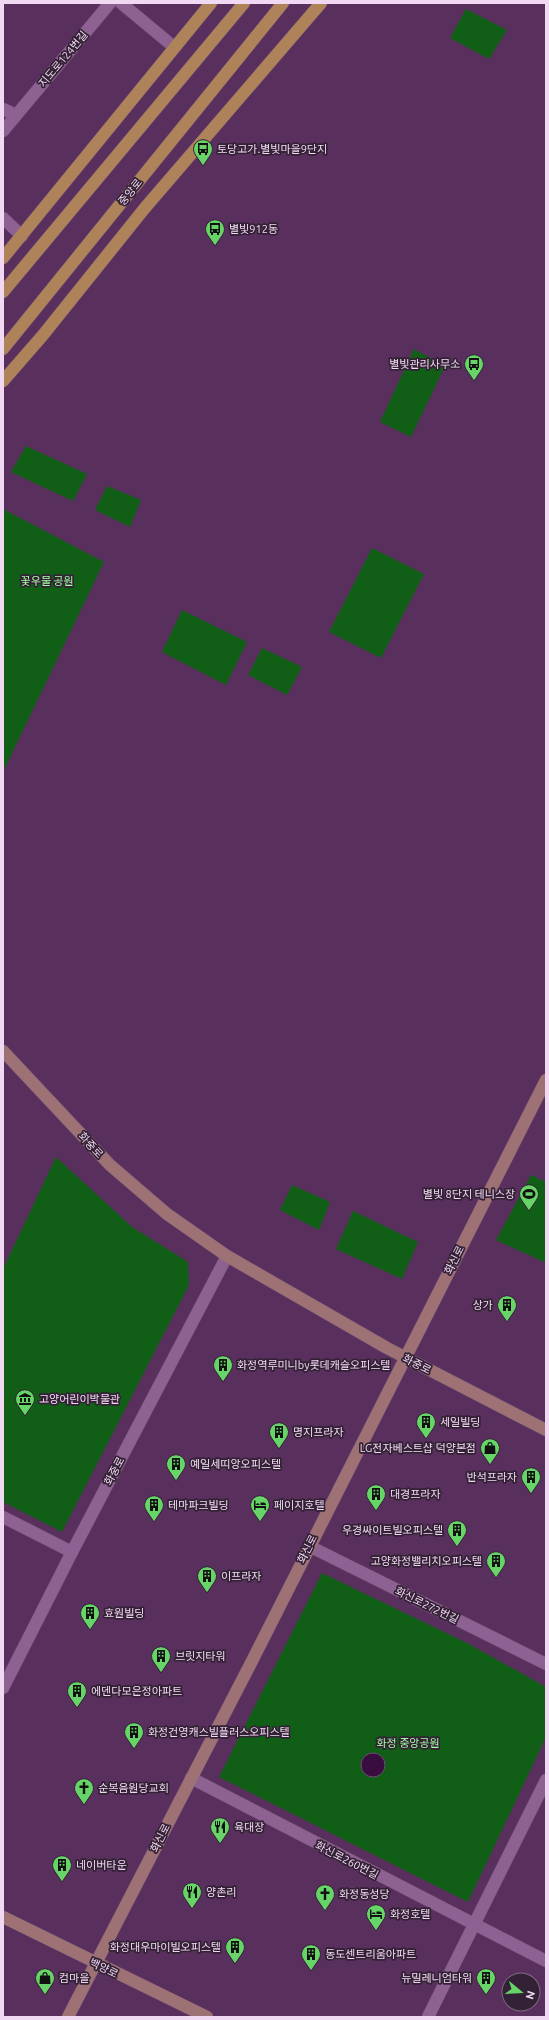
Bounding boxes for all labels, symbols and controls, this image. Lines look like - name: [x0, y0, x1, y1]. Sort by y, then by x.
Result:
- street label: 지도로124번길: [36, 29, 90, 89]
- bus stop icon: 토당고가.별빛마을9단지: [192, 138, 214, 166]
- place label: 토당고가.별빛마을9단지: [217, 143, 327, 155]
- street label: 중앙로: [116, 176, 144, 208]
- bus stop icon: 별빛912동: [204, 218, 226, 246]
- place label: 별빛912동: [229, 223, 278, 235]
- bus stop icon: 별빛관리사무소: [463, 353, 485, 381]
- place label: 별빛관리사무소: [389, 358, 460, 370]
- park label: 꽃우물 공원: [20, 575, 74, 587]
- street label: 화중로: [76, 1130, 106, 1160]
- sports icon: 별빛 8단지 테니스장: [518, 1183, 540, 1211]
- place label: 별빛 8단지 테니스장: [423, 1188, 515, 1200]
- street label: 화신로: [442, 1244, 466, 1276]
- building icon: 상가: [496, 1294, 518, 1322]
- place label: 상가: [473, 1299, 493, 1311]
- street label: 화중로: [401, 1352, 433, 1376]
- building icon: 화정역루미니by롯데캐슬오피스텔: [212, 1354, 234, 1382]
- place label: 화정역루미니by롯데캐슬오피스텔: [237, 1359, 390, 1371]
- museum icon: 고양어린이박물관: [14, 1388, 36, 1416]
- place label: 고양어린이박물관: [39, 1393, 120, 1405]
- building icon: 세일빌딩: [415, 1411, 437, 1439]
- place label: 세일빌딩: [440, 1416, 480, 1428]
- building icon: 명지프라자: [268, 1421, 290, 1449]
- place label: 명지프라자: [293, 1426, 344, 1438]
- shop icon: LG전자베스트샵 덕양본점: [479, 1437, 501, 1465]
- place label: LG전자베스트샵 덕양본점: [360, 1442, 476, 1454]
- building icon: 예일세띠앙오피스텔: [165, 1453, 187, 1481]
- street label: 화중로: [102, 1455, 126, 1487]
- place label: 예일세띠앙오피스텔: [190, 1458, 281, 1470]
- building icon: 반석프라자: [520, 1466, 542, 1494]
- place label: 반석프라자: [466, 1471, 517, 1483]
- building icon: 대경프라자: [365, 1483, 387, 1511]
- place label: 대경프라자: [390, 1488, 441, 1500]
- building icon: 테마파크빌딩: [143, 1494, 165, 1522]
- hotel icon: 페이지호텔: [249, 1494, 271, 1522]
- place label: 테마파크빌딩: [168, 1499, 229, 1511]
- place label: 페이지호텔: [274, 1499, 325, 1511]
- building icon: 우경싸이트빌오피스텔: [446, 1519, 468, 1547]
- place label: 우경싸이트빌오피스텔: [342, 1524, 443, 1536]
- street label: 화신로: [295, 1533, 319, 1565]
- building icon: 고양화정밸리치오피스텔: [485, 1550, 507, 1578]
- place label: 고양화정밸리치오피스텔: [371, 1555, 482, 1567]
- building icon: 이프라자: [196, 1565, 218, 1593]
- place label: 이프라자: [221, 1570, 261, 1582]
- street label: 화신로272번길: [393, 1584, 461, 1626]
- building icon: 효원빌딩: [79, 1602, 101, 1630]
- place label: 효원빌딩: [104, 1607, 144, 1619]
- building icon: 브릿지타워: [150, 1645, 172, 1673]
- place label: 브릿지타워: [175, 1650, 226, 1662]
- building icon: 에덴다모은정아파트: [66, 1680, 88, 1708]
- place label: 에덴다모은정아파트: [91, 1685, 182, 1697]
- building icon: 화정건영캐스빌플러스오피스텔: [123, 1721, 145, 1749]
- place label: 화정건영캐스빌플러스오피스텔: [148, 1726, 290, 1738]
- park label: 화정 중앙공원: [376, 1737, 440, 1749]
- church icon: 순복음원당교회: [73, 1777, 95, 1805]
- place label: 순복음원당교회: [98, 1782, 169, 1794]
- restaurant icon: 육대장: [209, 1816, 231, 1844]
- place label: 육대장: [234, 1821, 264, 1833]
- street label: 화신로: [148, 1822, 172, 1854]
- street label: 화신로260번길: [313, 1839, 381, 1881]
- building icon: 네이버타운: [51, 1854, 73, 1882]
- place label: 네이버타운: [76, 1859, 127, 1871]
- restaurant icon: 양촌리: [181, 1881, 203, 1909]
- church icon: 화정동성당: [314, 1883, 336, 1911]
- place label: 양촌리: [206, 1886, 236, 1898]
- place label: 화정동성당: [339, 1888, 390, 1900]
- hotel icon: 화정호텔: [365, 1903, 387, 1931]
- place label: 화정호텔: [390, 1908, 430, 1920]
- building icon: 화정대우마이빌오피스텔: [224, 1936, 246, 1964]
- place label: 화정대우마이빌오피스텔: [110, 1941, 221, 1953]
- building icon: 동도센트리움아파트: [300, 1943, 322, 1971]
- place label: 동도센트리움아파트: [325, 1948, 416, 1960]
- street label: 백양로: [88, 1956, 120, 1980]
- shop icon: 컴마을: [34, 1967, 56, 1995]
- building icon: 뉴밀레니엄타워: [475, 1967, 497, 1995]
- place label: 컴마을: [59, 1972, 89, 1984]
- place label: 뉴밀레니엄타워: [401, 1972, 472, 1984]
- north arrow: [501, 1972, 541, 2012]
- text: N: [524, 1989, 537, 2001]

